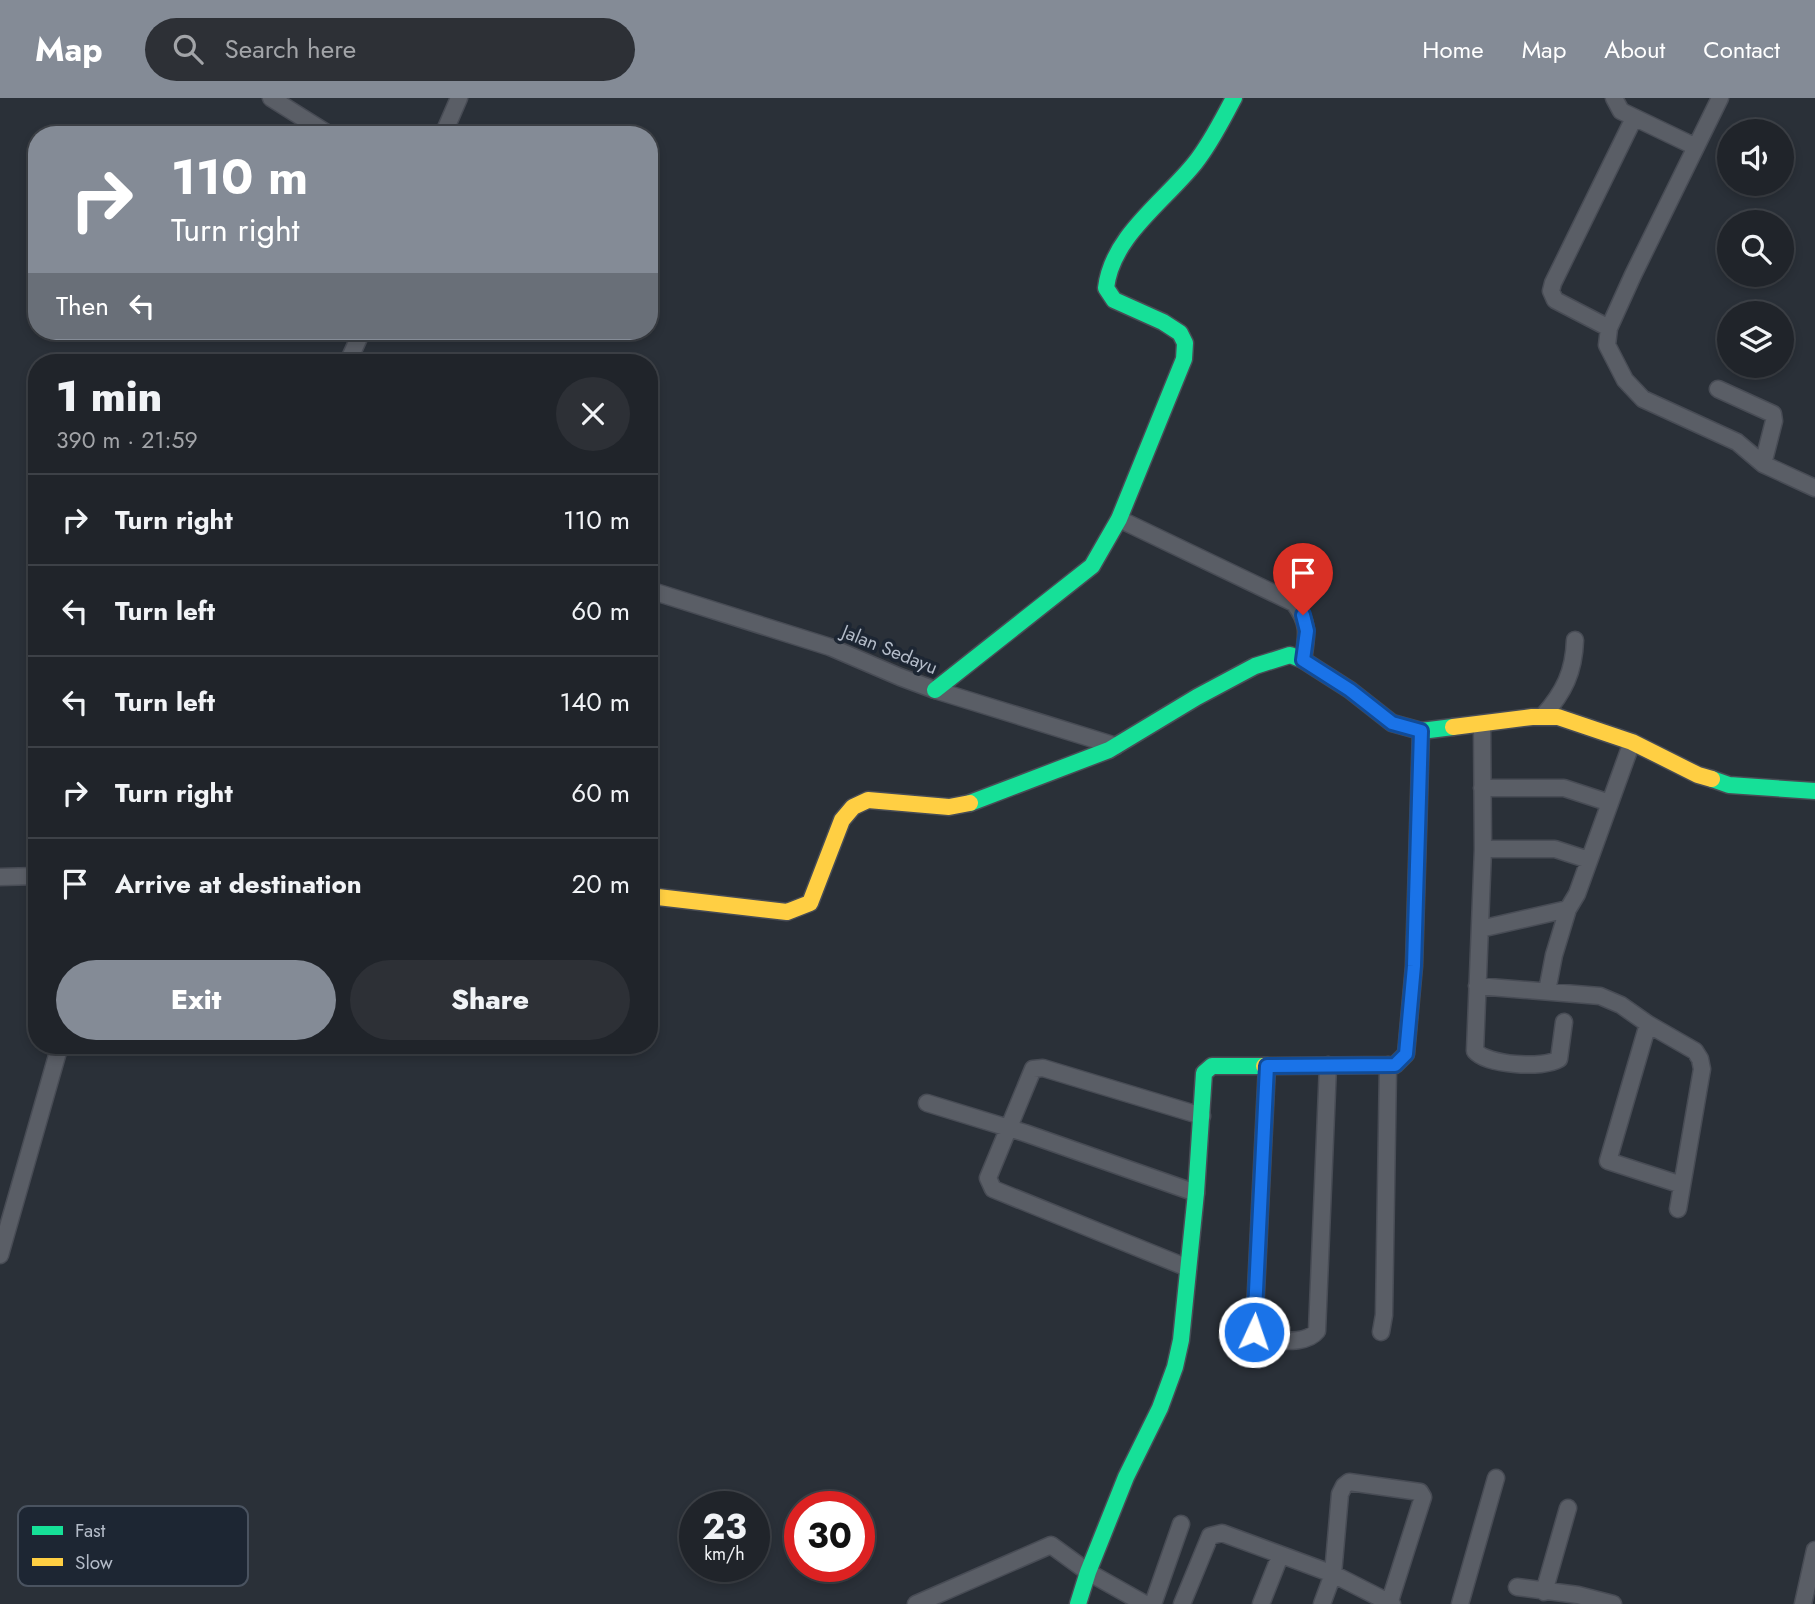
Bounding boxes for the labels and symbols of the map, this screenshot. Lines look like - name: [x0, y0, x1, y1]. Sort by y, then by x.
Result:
- pin: [1273, 543, 1333, 615]
- street label: Jalan Sedayu: [835, 617, 942, 681]
- position arrow: [1217, 1295, 1291, 1369]
- speed limit sign: 30: [784, 1491, 875, 1582]
- legend: [18, 1506, 248, 1586]
- text: Fast: [75, 1517, 106, 1544]
- text: Slow: [75, 1549, 113, 1576]

